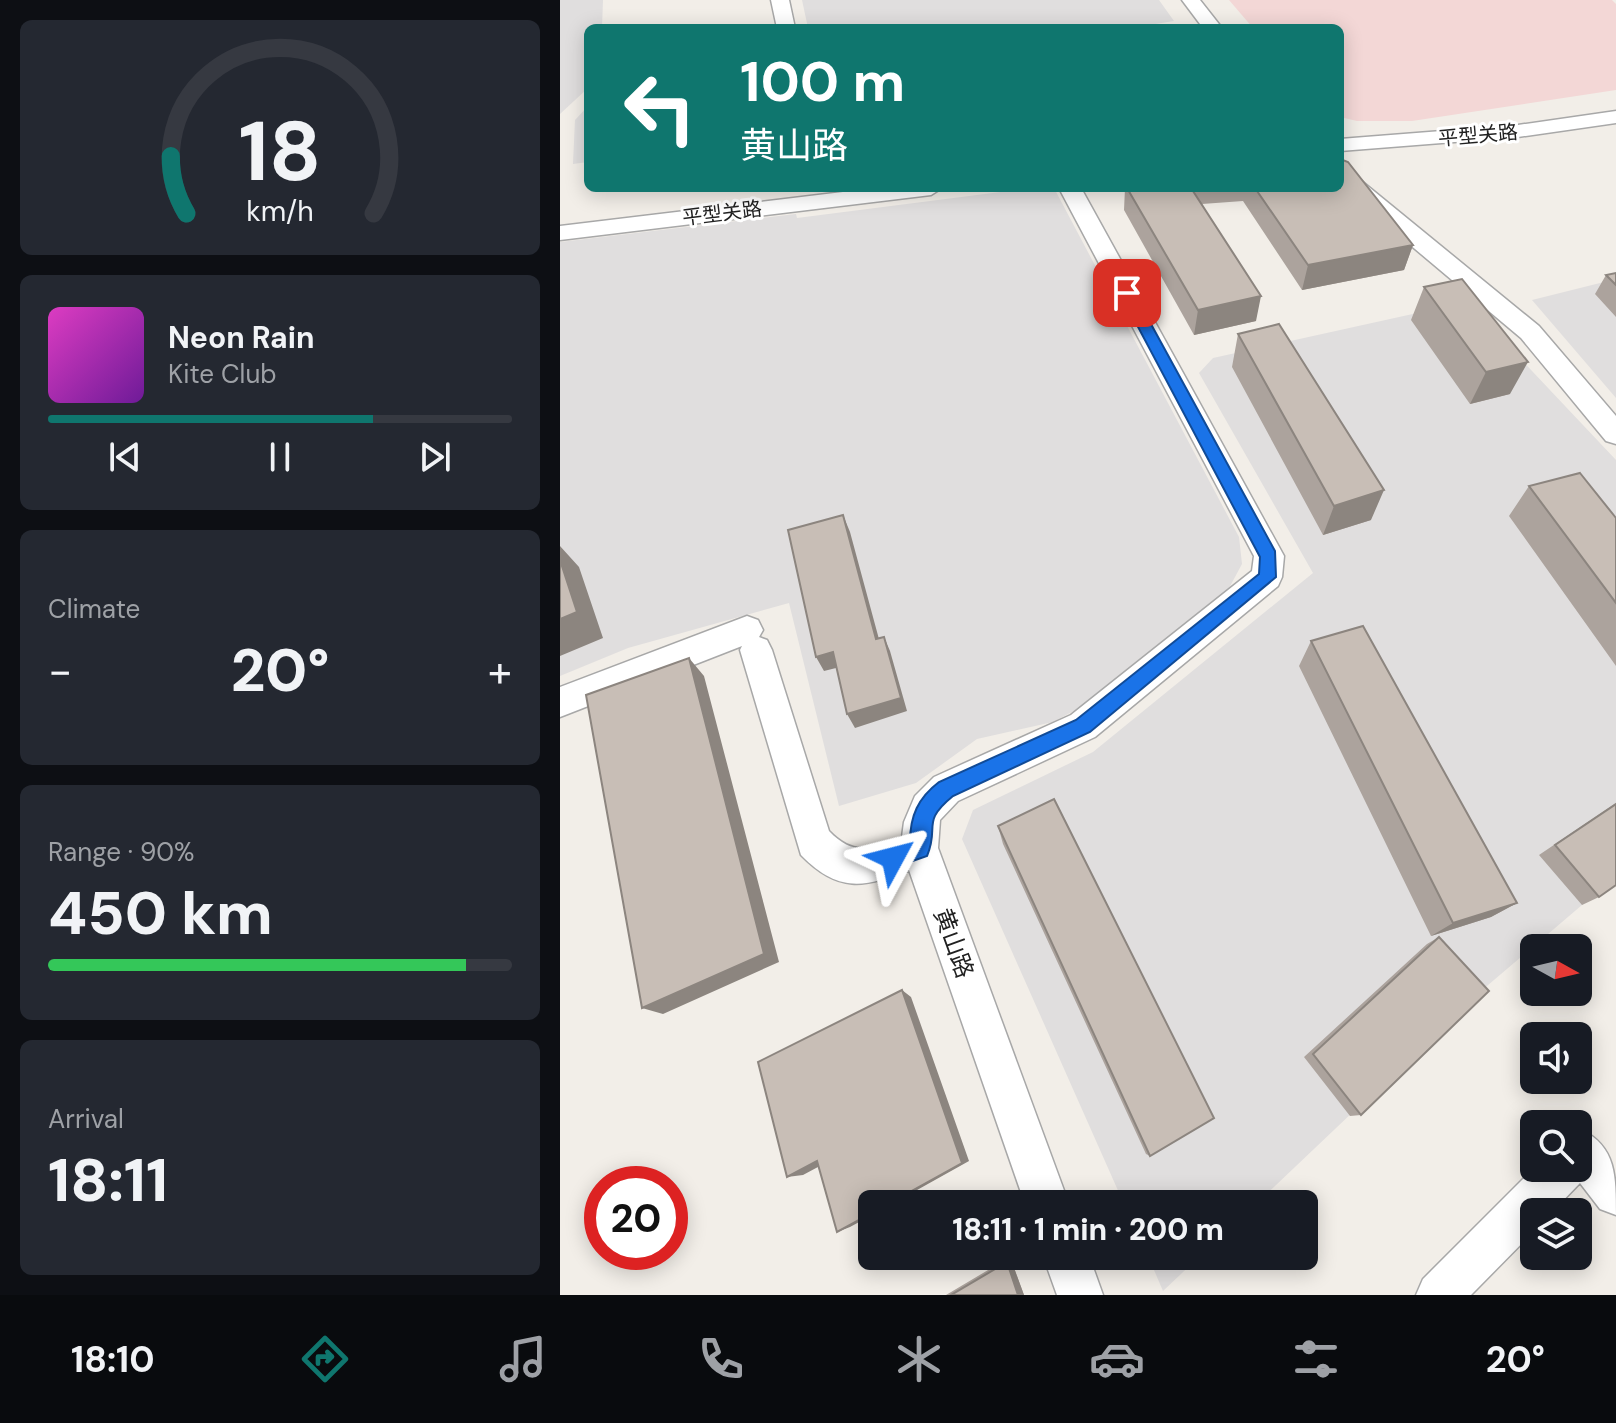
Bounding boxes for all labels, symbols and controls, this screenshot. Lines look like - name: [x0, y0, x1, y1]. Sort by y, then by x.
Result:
- text: 100 m: [740, 45, 905, 118]
- icon: left: [608, 56, 712, 160]
- text: 18: [239, 96, 321, 205]
- street label: 平型关路: [1437, 119, 1519, 151]
- text: 黄山路: [740, 122, 848, 169]
- text: km/h: [246, 193, 314, 230]
- street label: 平型关路: [681, 195, 763, 231]
- pin: [1093, 259, 1161, 327]
- icon: arrive: [1105, 271, 1149, 315]
- text: Neon Rain: [168, 318, 314, 357]
- text: Kite Club: [168, 357, 277, 391]
- icon: previous: [103, 435, 147, 479]
- icon: pause: [258, 435, 302, 479]
- icon: next: [413, 435, 457, 479]
- text: Climate: [48, 592, 140, 626]
- text: 20°: [231, 631, 329, 710]
- text: −: [48, 642, 72, 700]
- text: +: [488, 642, 512, 700]
- position arrow: [851, 816, 935, 900]
- text: Range · 90%: [48, 835, 194, 869]
- text: 450 km: [48, 874, 273, 953]
- street label: 黄山路: [927, 904, 981, 982]
- north arrow: [1520, 934, 1592, 1006]
- map controls: [1520, 934, 1592, 1270]
- button: sound: [1520, 1022, 1592, 1094]
- text: Arrival: [48, 1102, 124, 1136]
- button: search: [1520, 1110, 1592, 1182]
- text: 18:11: [48, 1141, 168, 1220]
- speed limit sign: 20: [584, 1166, 688, 1270]
- button: layers: [1520, 1198, 1592, 1270]
- text: 18:11 · 1 min · 200 m: [952, 1210, 1224, 1249]
- icon: directions: [297, 1331, 353, 1387]
- icon: music: [495, 1331, 551, 1387]
- icon: phone: [693, 1331, 749, 1387]
- icon: climate: [891, 1331, 947, 1387]
- icon: car: [1089, 1331, 1145, 1387]
- icon: filters: [1288, 1331, 1344, 1387]
- text: 18:10: [71, 1336, 155, 1383]
- text: 20°: [1486, 1336, 1545, 1383]

